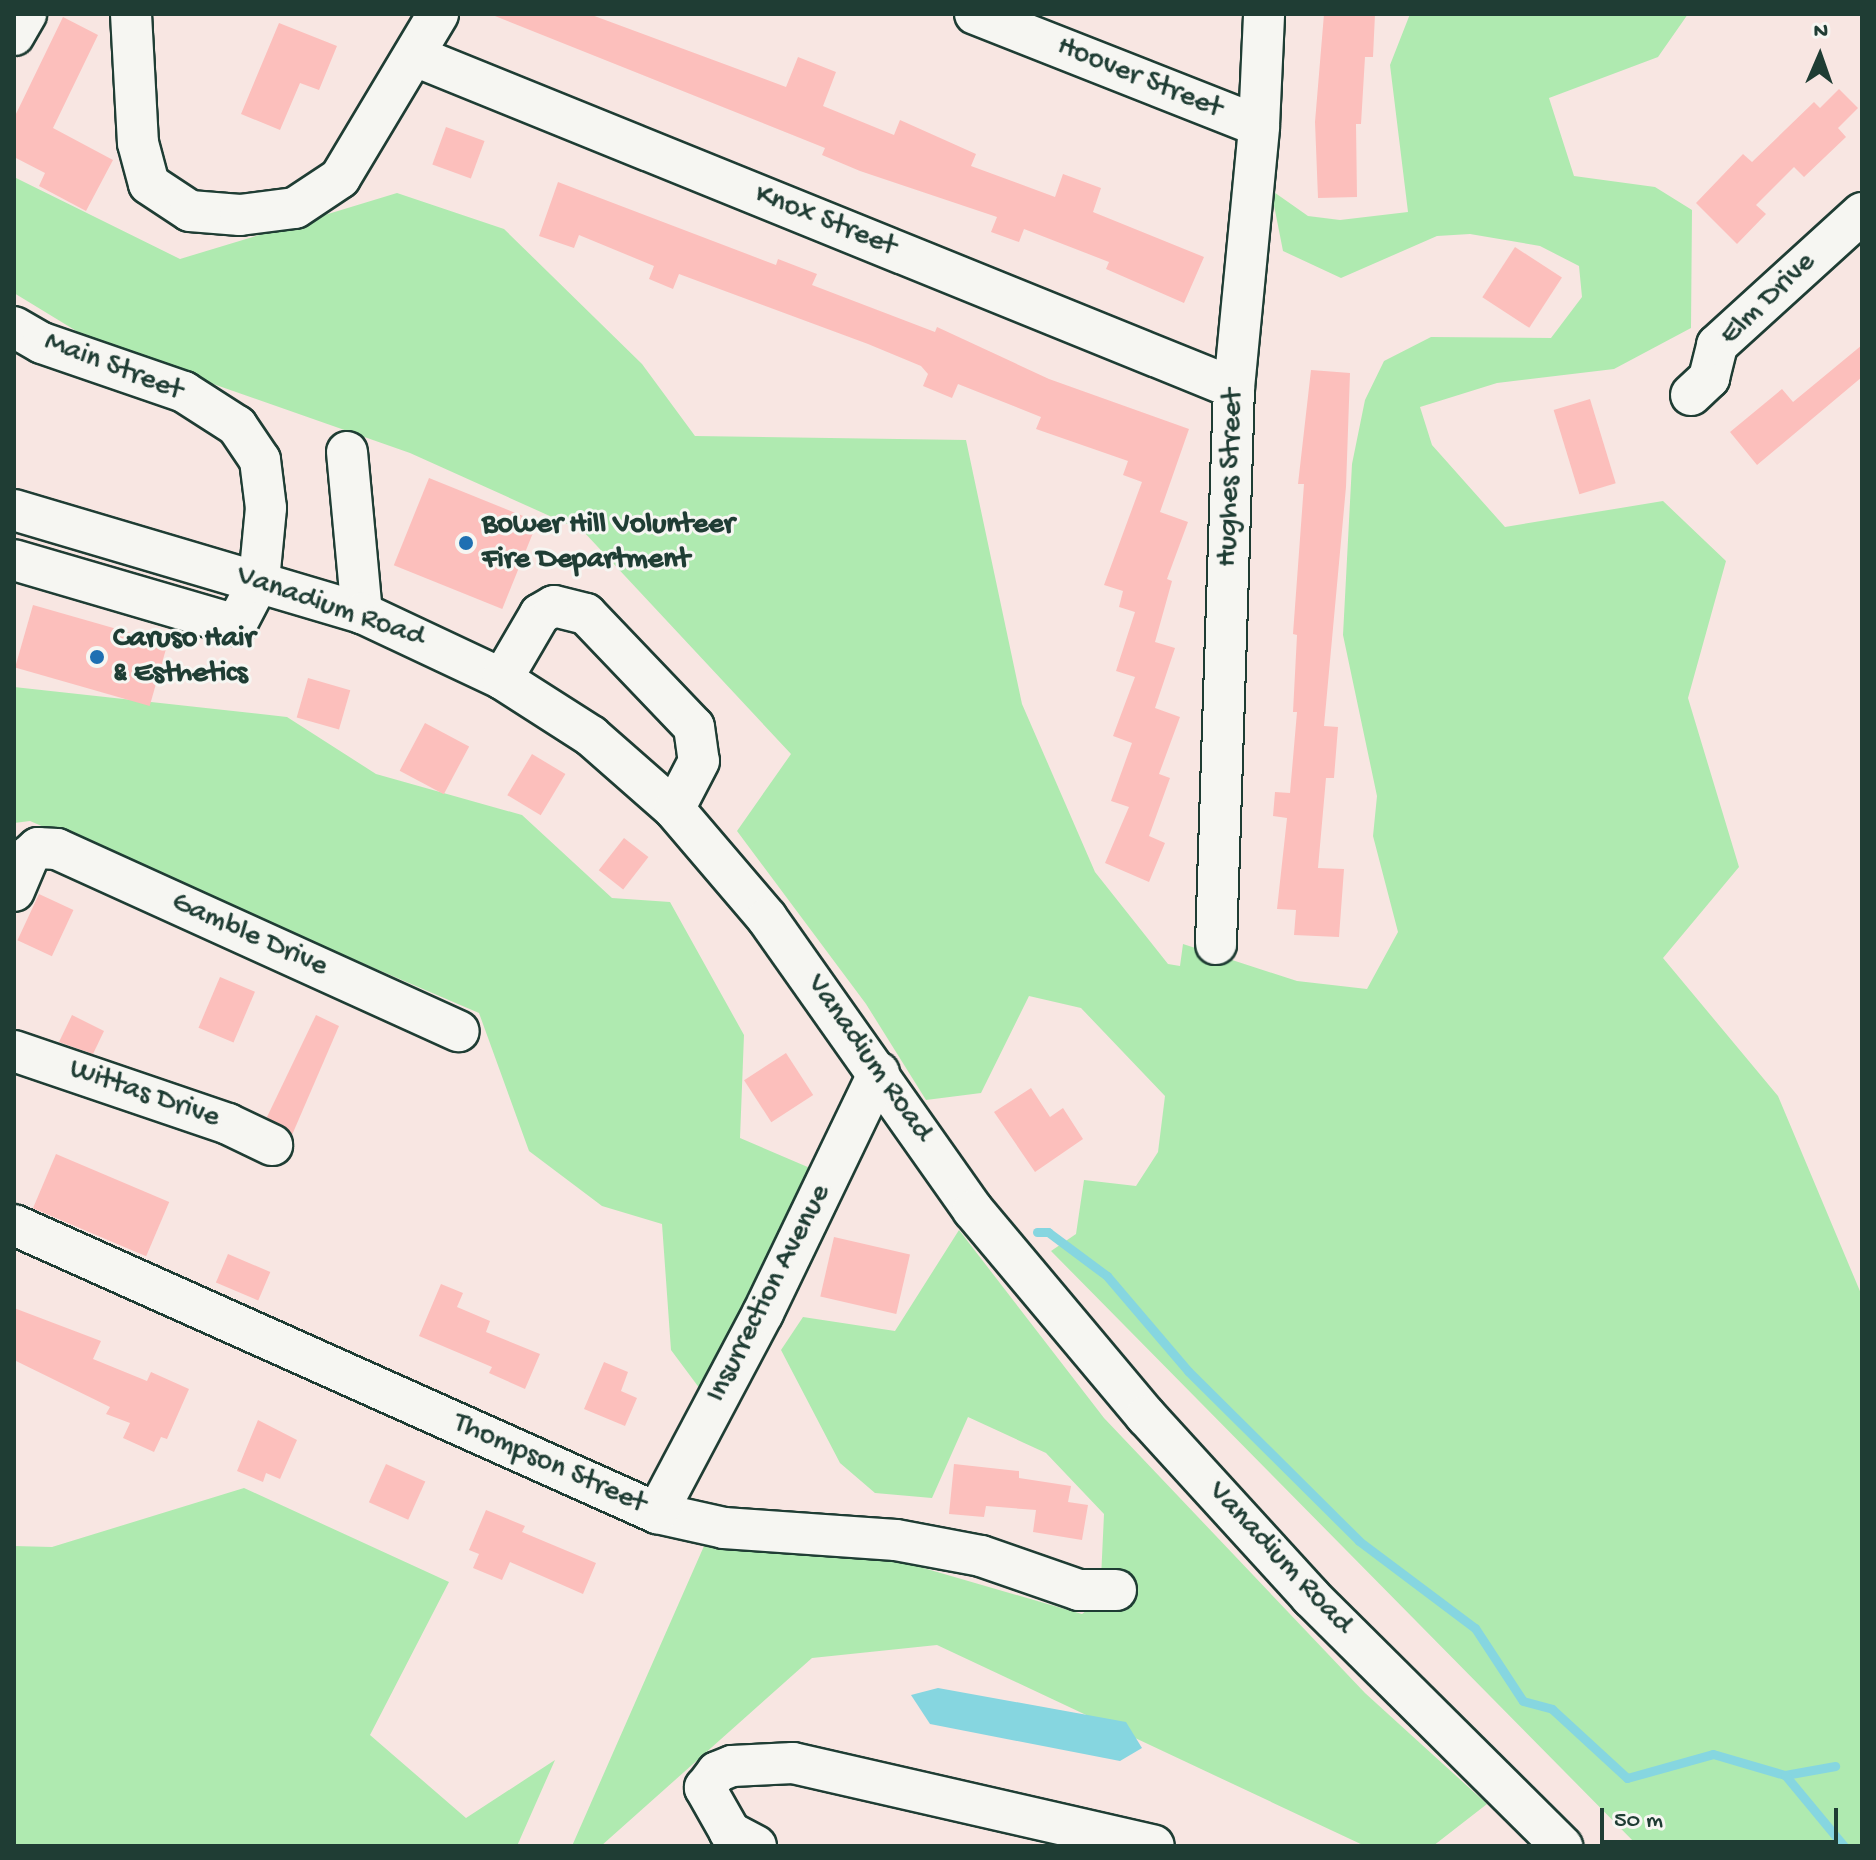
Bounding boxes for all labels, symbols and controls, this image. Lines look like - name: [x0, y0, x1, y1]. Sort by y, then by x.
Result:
- north arrow: [1780, 16, 1860, 96]
- text: N: [1813, 19, 1828, 45]
- street label: Hoover Street: [1051, 30, 1227, 128]
- street label: Knox Street: [749, 177, 901, 267]
- street label: Elm Drive: [1714, 246, 1824, 354]
- street label: Main Street: [39, 325, 187, 411]
- street label: Hughes Street: [1211, 388, 1253, 568]
- place label: Bower Hill Volunteer Fire Department: [482, 508, 734, 578]
- marker: Bower Hill Volunteer Fire Department: [457, 534, 475, 552]
- street label: Vanadium Road: [231, 559, 429, 657]
- place label: Caruso Hair & Esthetics: [113, 622, 255, 692]
- marker: Caruso Hair & Esthetics: [88, 648, 106, 666]
- street label: Gamble Drive: [165, 886, 333, 986]
- street label: Vanadium Road: [797, 968, 939, 1150]
- street label: Wittas Drive: [64, 1052, 224, 1138]
- street label: Insurrection Avenue: [700, 1179, 840, 1409]
- street label: Thompson Street: [447, 1406, 651, 1524]
- street label: Vanadium Road: [1199, 1475, 1359, 1643]
- scale bar: [1604, 1792, 1842, 1842]
- text: 50 m: [1614, 1807, 1663, 1836]

